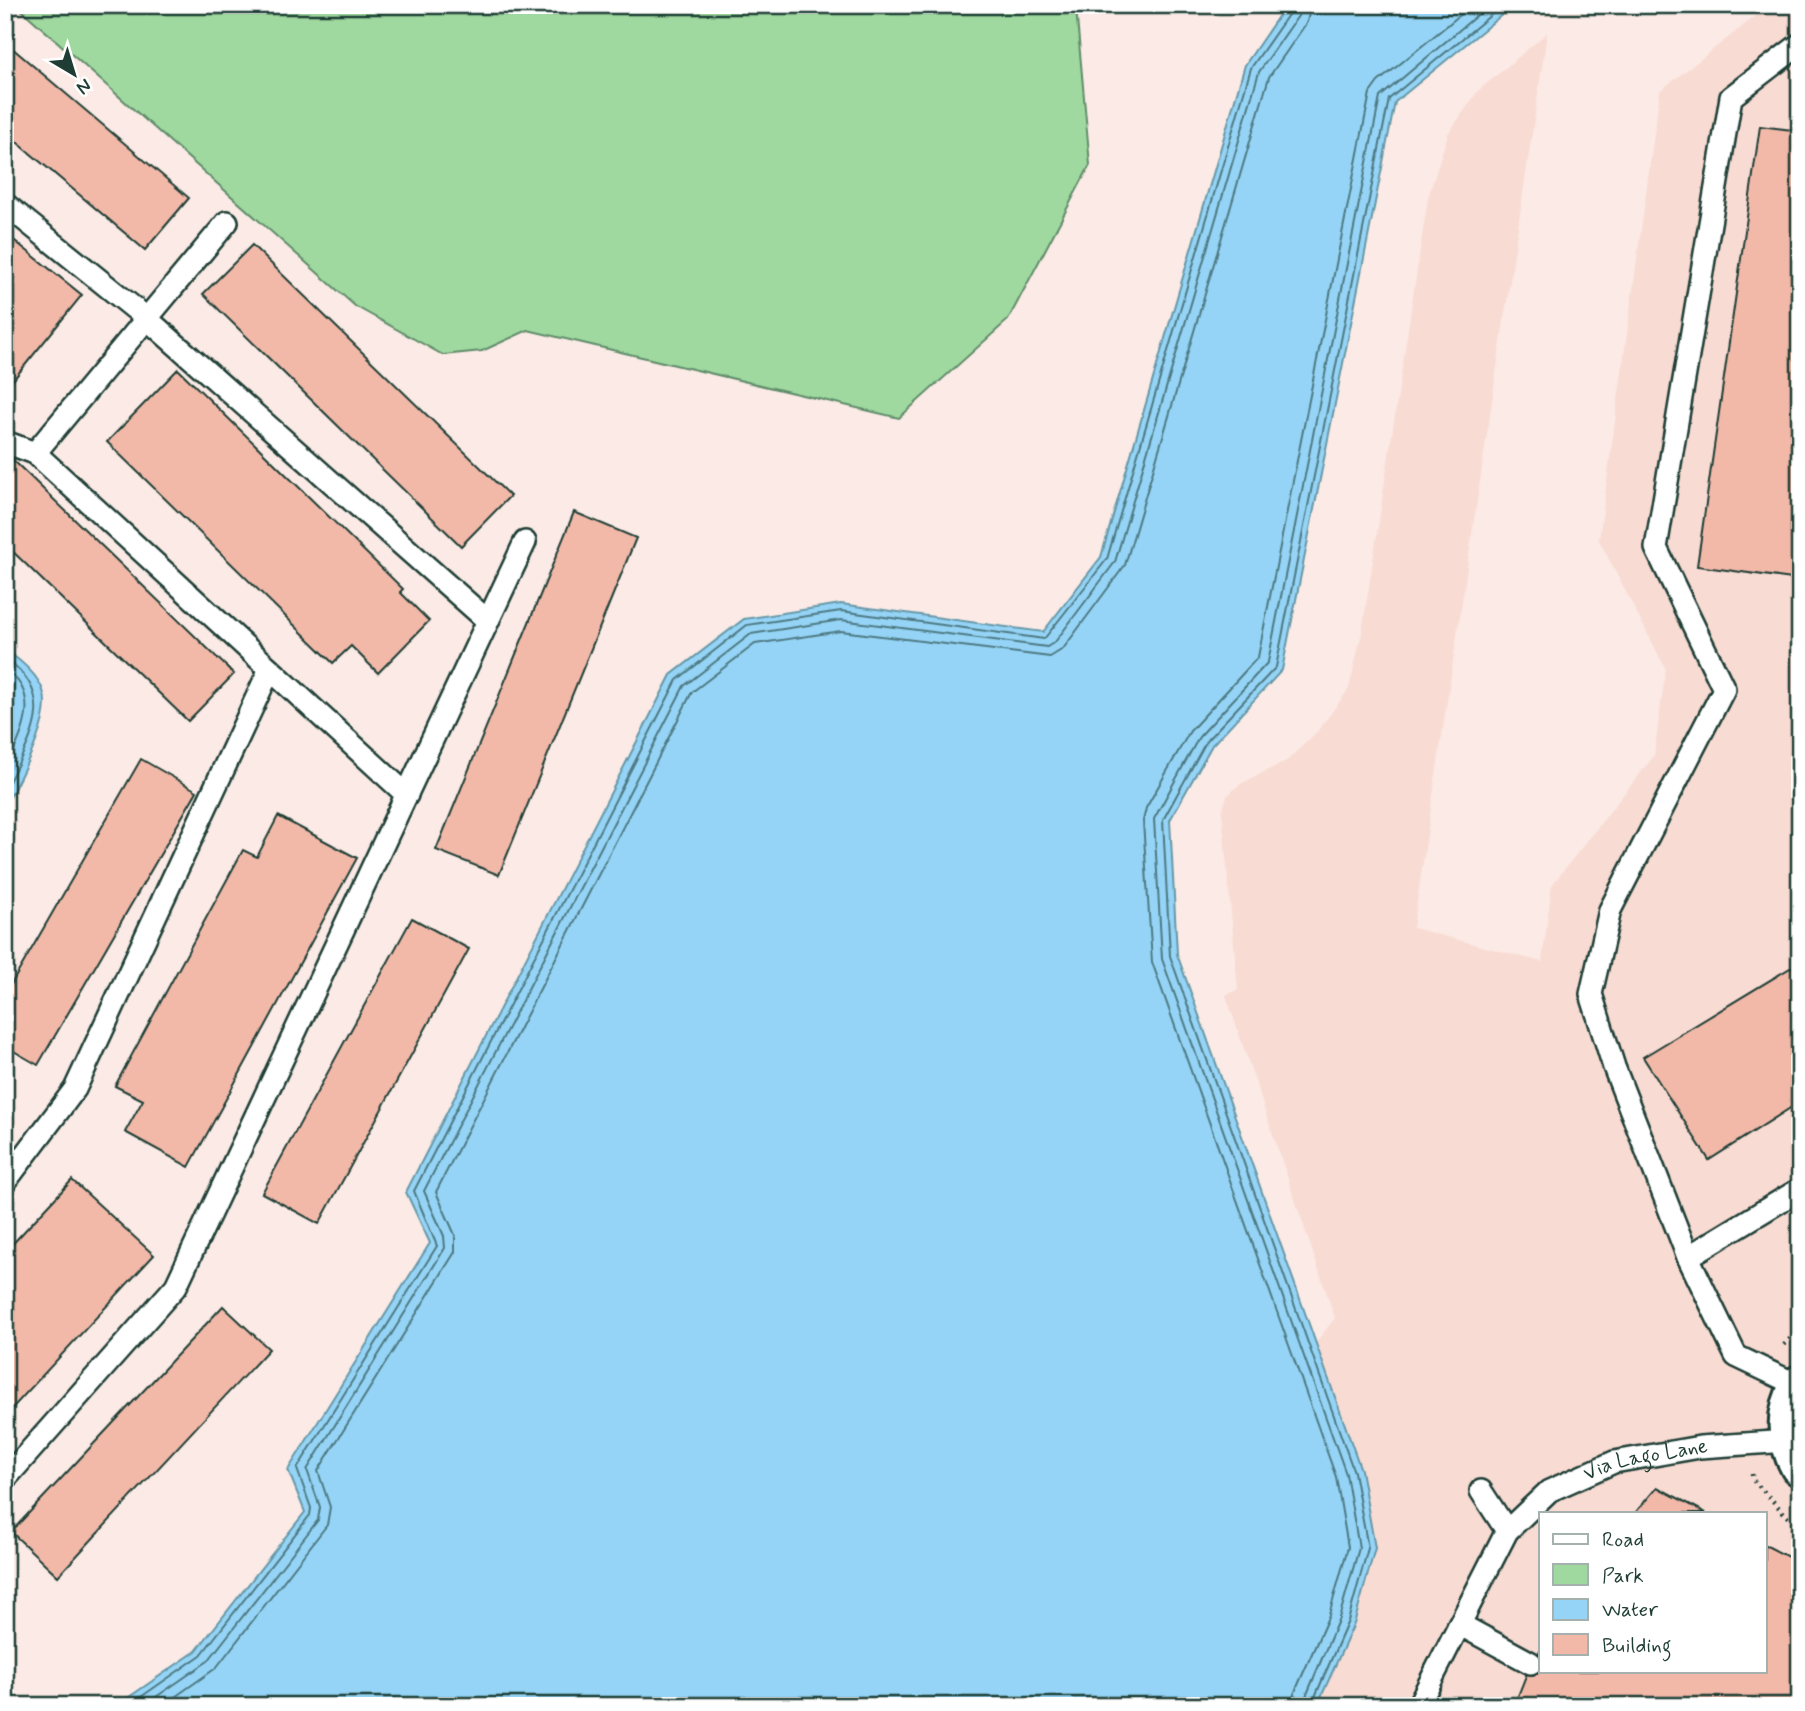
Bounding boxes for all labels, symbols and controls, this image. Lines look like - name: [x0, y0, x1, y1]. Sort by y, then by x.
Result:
- north arrow: [38, 38, 108, 108]
- text: N: [71, 72, 96, 100]
- street label: Via Lago Lane: [1579, 1432, 1709, 1488]
- legend: [1539, 1512, 1766, 1672]
- text: Road: [1602, 1526, 1644, 1554]
- text: Park: [1602, 1562, 1644, 1590]
- text: Water: [1602, 1596, 1658, 1624]
- text: Building: [1602, 1632, 1672, 1662]

